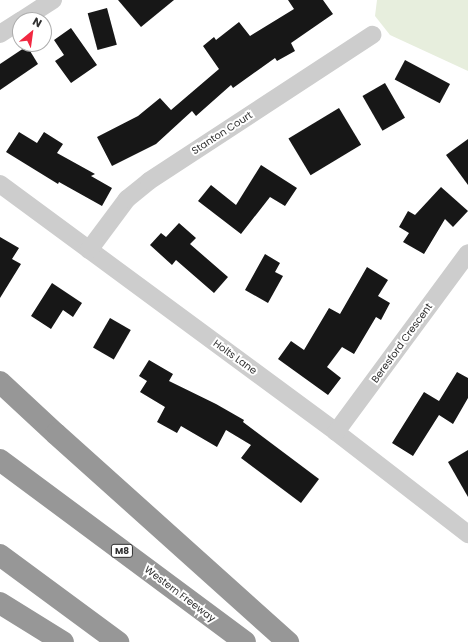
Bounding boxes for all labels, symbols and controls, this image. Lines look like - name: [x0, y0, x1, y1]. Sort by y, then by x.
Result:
- north arrow: [12, 12, 52, 52]
- text: N: [30, 13, 45, 31]
- street label: Stanton Court: [190, 109, 254, 157]
- street label: Beresford Crescent: [369, 301, 435, 385]
- street label: Holts Lane: [211, 337, 259, 377]
- road number: M8: [110, 544, 134, 558]
- street label: Western Freeway: [142, 563, 218, 625]

